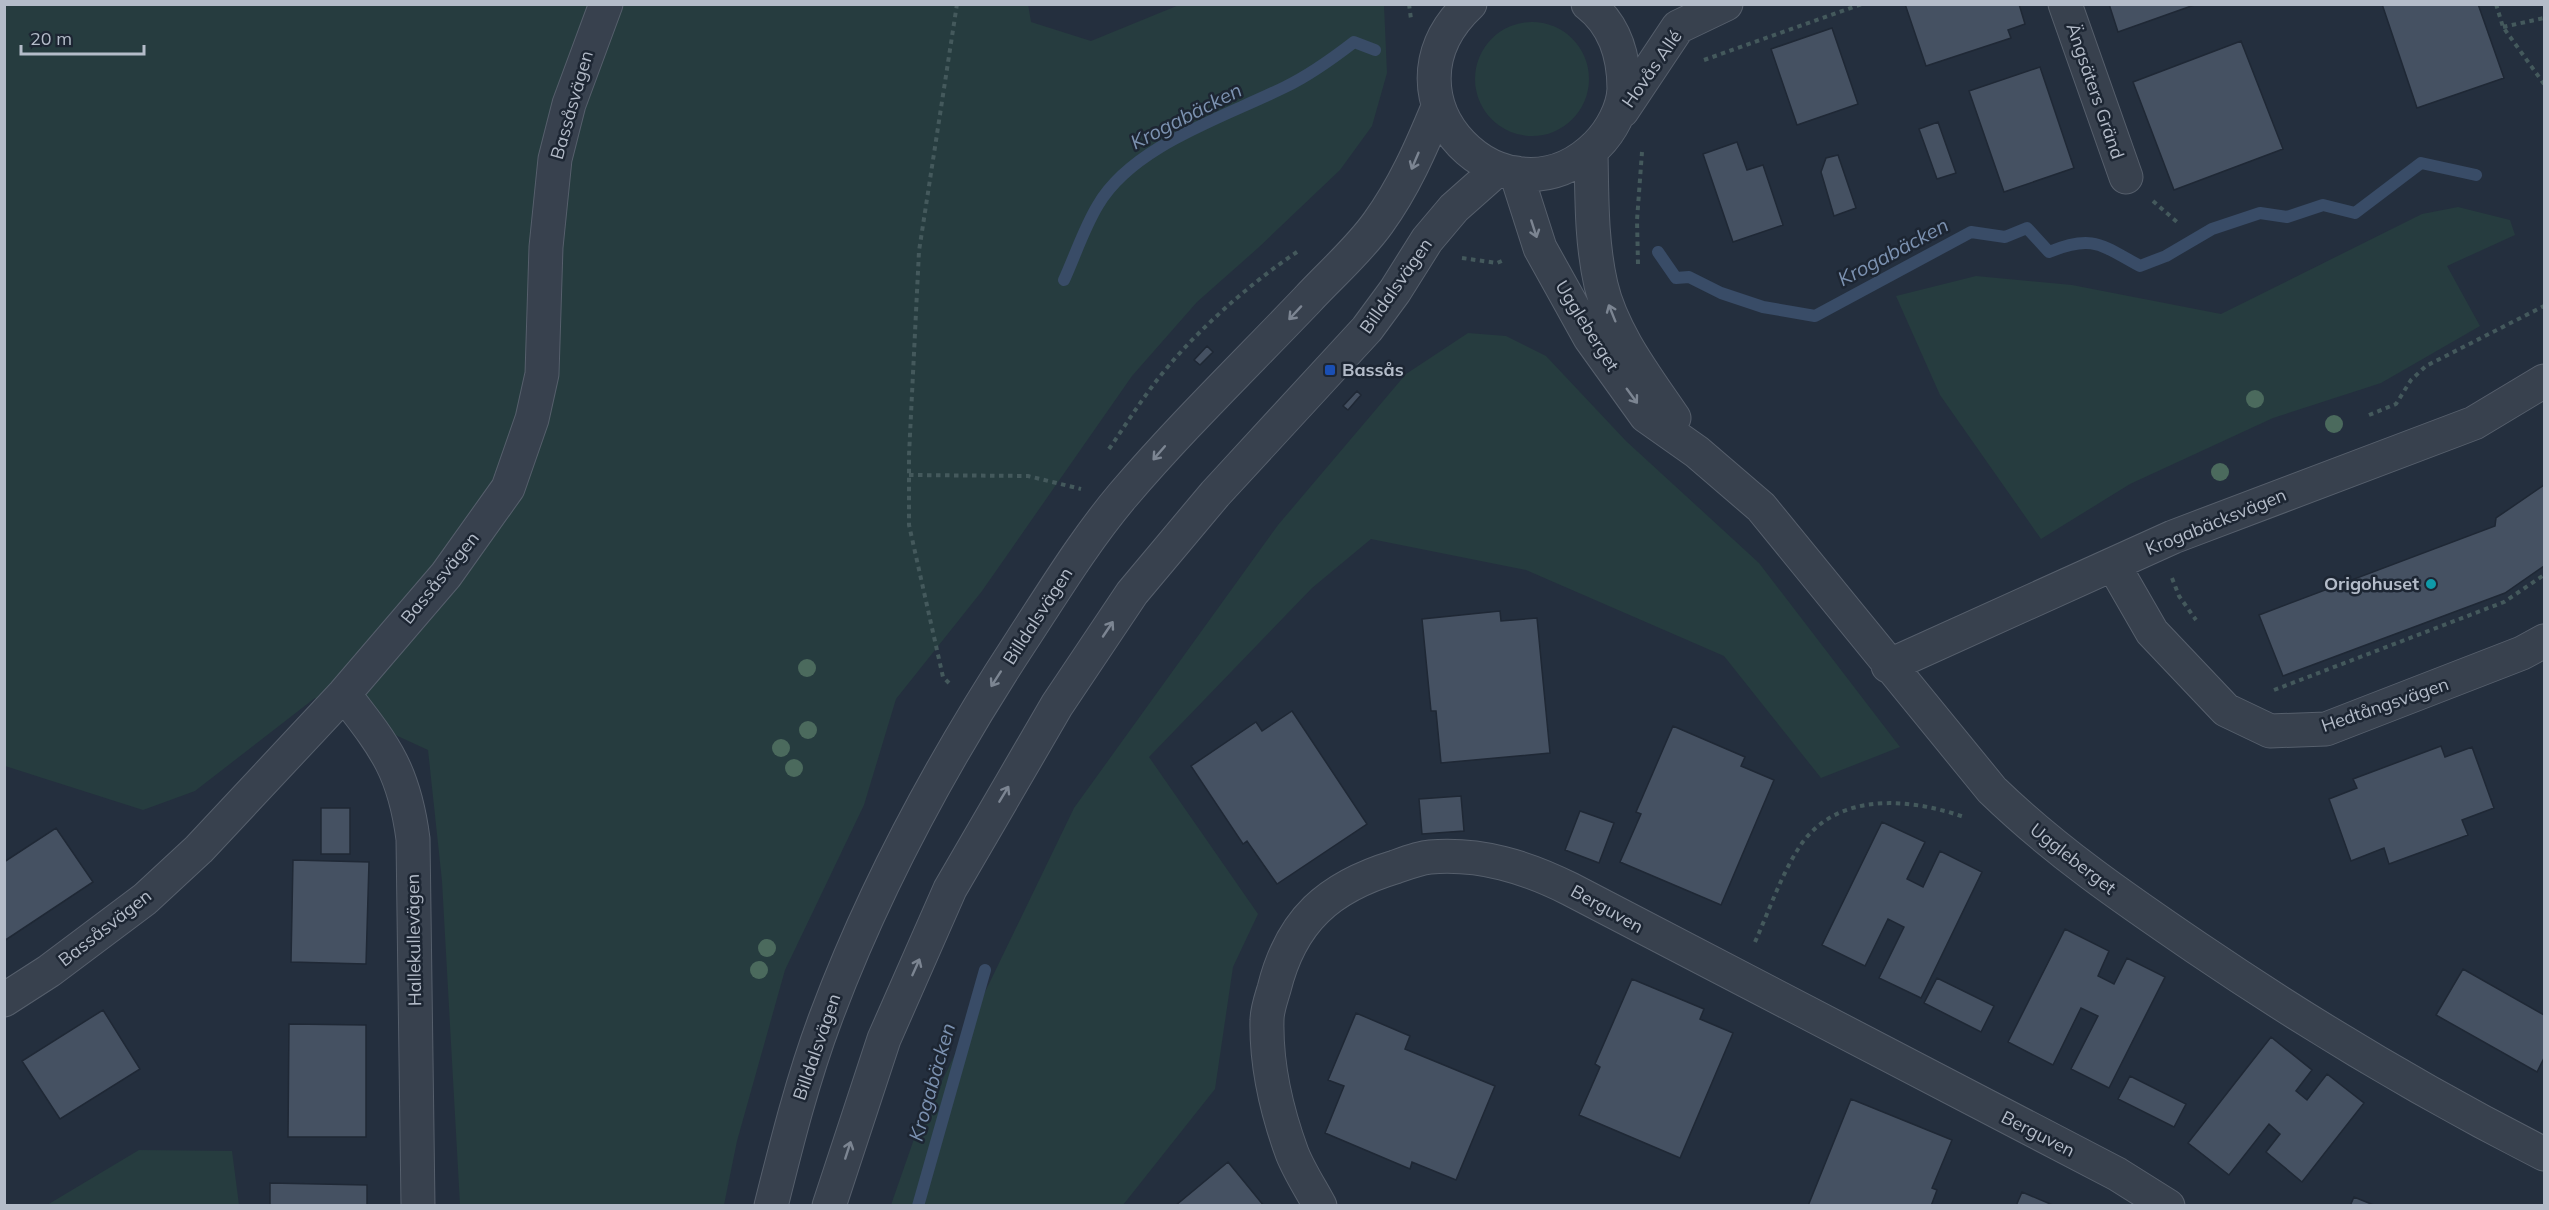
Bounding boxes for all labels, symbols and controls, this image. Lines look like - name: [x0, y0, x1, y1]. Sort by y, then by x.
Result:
- scale bar: [21, 18, 144, 56]
- street label: Ängsäters Gränd: [2061, 20, 2130, 162]
- street label: Hovås Allé: [1616, 25, 1687, 112]
- text: 20 m: [30, 27, 72, 50]
- street label: Bassåsvägen: [545, 48, 598, 162]
- water label: Krogabäcken: [1126, 77, 1246, 154]
- one-way arrow: [1409, 151, 1420, 170]
- water label: Krogabäcken: [1833, 212, 1952, 291]
- one-way arrow: [1529, 219, 1540, 238]
- street label: Billdalsvägen: [1354, 234, 1437, 338]
- street label: Uggleberget: [1550, 276, 1624, 375]
- one-way arrow: [1606, 304, 1617, 322]
- one-way arrow: [1287, 305, 1302, 320]
- place label: Bassås: [1342, 358, 1404, 381]
- marker: Bassås: [1323, 363, 1337, 377]
- one-way arrow: [1626, 388, 1638, 404]
- one-way arrow: [1152, 445, 1166, 460]
- street label: Krogabäcksvägen: [2142, 483, 2290, 560]
- street label: Bassåsvägen: [395, 527, 484, 628]
- street label: Billdalsvägen: [998, 563, 1078, 669]
- place label: Origohuset: [2324, 572, 2419, 595]
- marker: Origohuset: [2424, 577, 2438, 591]
- one-way arrow: [1102, 621, 1114, 638]
- one-way arrow: [990, 670, 1002, 687]
- street label: Hedtångsvägen: [2318, 672, 2452, 737]
- one-way arrow: [998, 786, 1010, 803]
- street label: Uggleberget: [2026, 818, 2121, 899]
- street label: Hallekullevägen: [401, 874, 426, 1006]
- street label: Berguven: [1567, 879, 1648, 938]
- street label: Bassåsvägen: [53, 884, 156, 971]
- one-way arrow: [911, 959, 922, 977]
- street label: Billdalsvägen: [788, 990, 846, 1103]
- water label: Krogabäcken: [903, 1020, 960, 1144]
- street label: Berguven: [1998, 1105, 2079, 1162]
- one-way arrow: [843, 1141, 854, 1160]

